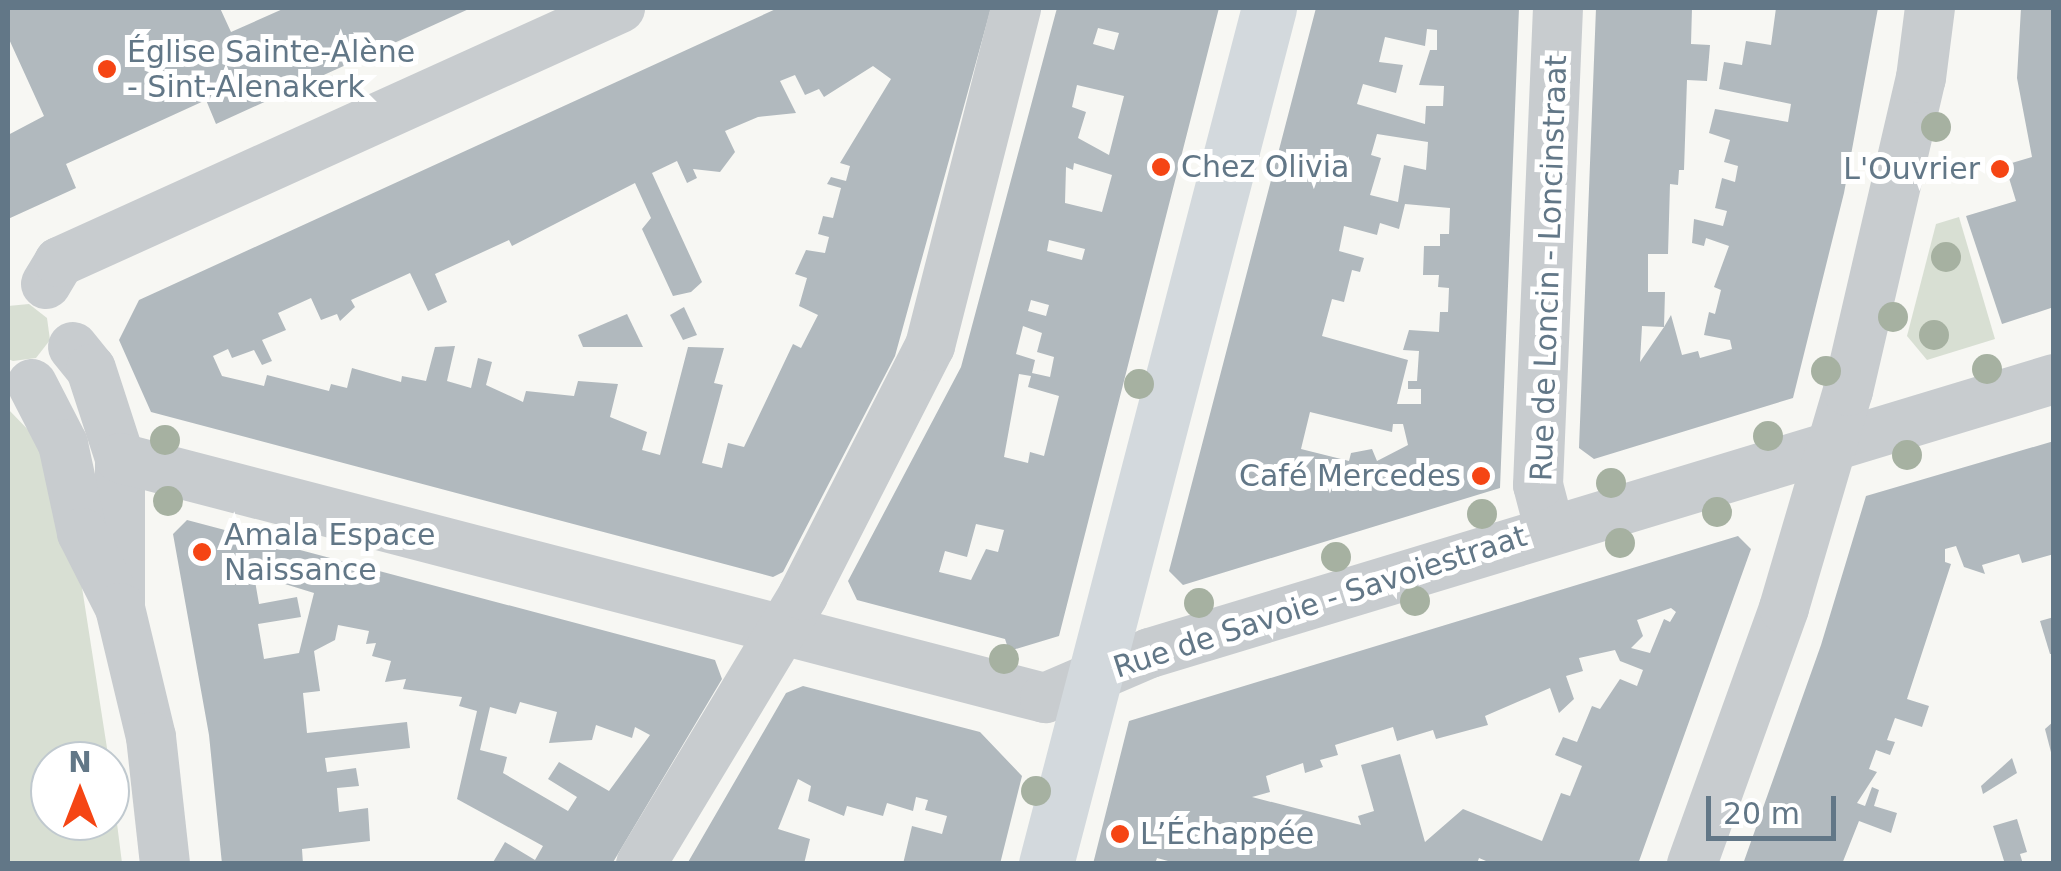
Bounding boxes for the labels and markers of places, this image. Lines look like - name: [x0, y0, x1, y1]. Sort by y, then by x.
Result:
- place label: Église Sainte-Alène - Sint-Alenakerk: [127, 34, 415, 104]
- marker: Église Sainte-Alène - Sint-Alenakerk: [96, 58, 118, 80]
- place label: Chez Olivia: [1181, 149, 1349, 185]
- place label: L'Ouvrier: [1843, 151, 1980, 187]
- marker: Chez Olivia: [1150, 156, 1172, 178]
- marker: L'Ouvrier: [1989, 158, 2011, 180]
- place label: Café Mercedes: [1239, 458, 1461, 494]
- marker: Café Mercedes: [1470, 465, 1492, 487]
- place label: Amala Espace Naissance: [224, 517, 435, 588]
- marker: Amala Espace Naissance: [189, 539, 215, 565]
- place label: L’Échappée: [1140, 816, 1314, 852]
- marker: L’Échappée: [1109, 823, 1131, 845]

